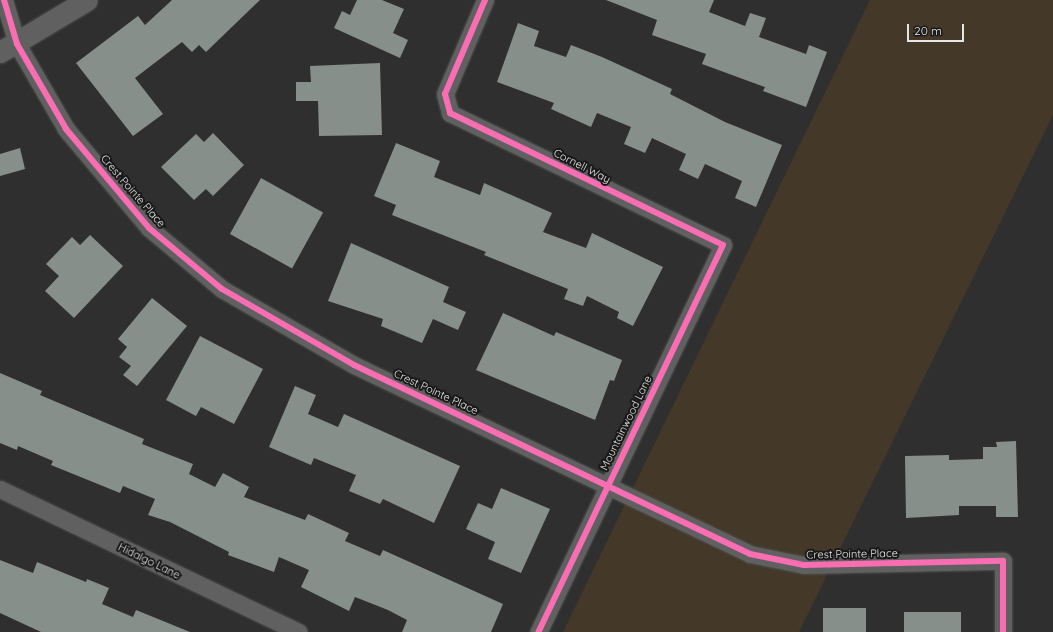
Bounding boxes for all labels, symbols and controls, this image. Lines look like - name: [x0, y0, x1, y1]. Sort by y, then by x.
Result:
- scale bar: [909, 16, 966, 42]
- text: 20 m: [914, 23, 942, 38]
- street label: Cornell Way: [551, 146, 613, 186]
- street label: Crest Pointe Place: [98, 152, 168, 230]
- street label: Crest Pointe Place: [392, 367, 480, 417]
- street label: Mountainwood Lane: [597, 373, 655, 473]
- street label: Hidalgo Lane: [116, 540, 182, 582]
- street label: Crest Pointe Place: [806, 547, 898, 561]

